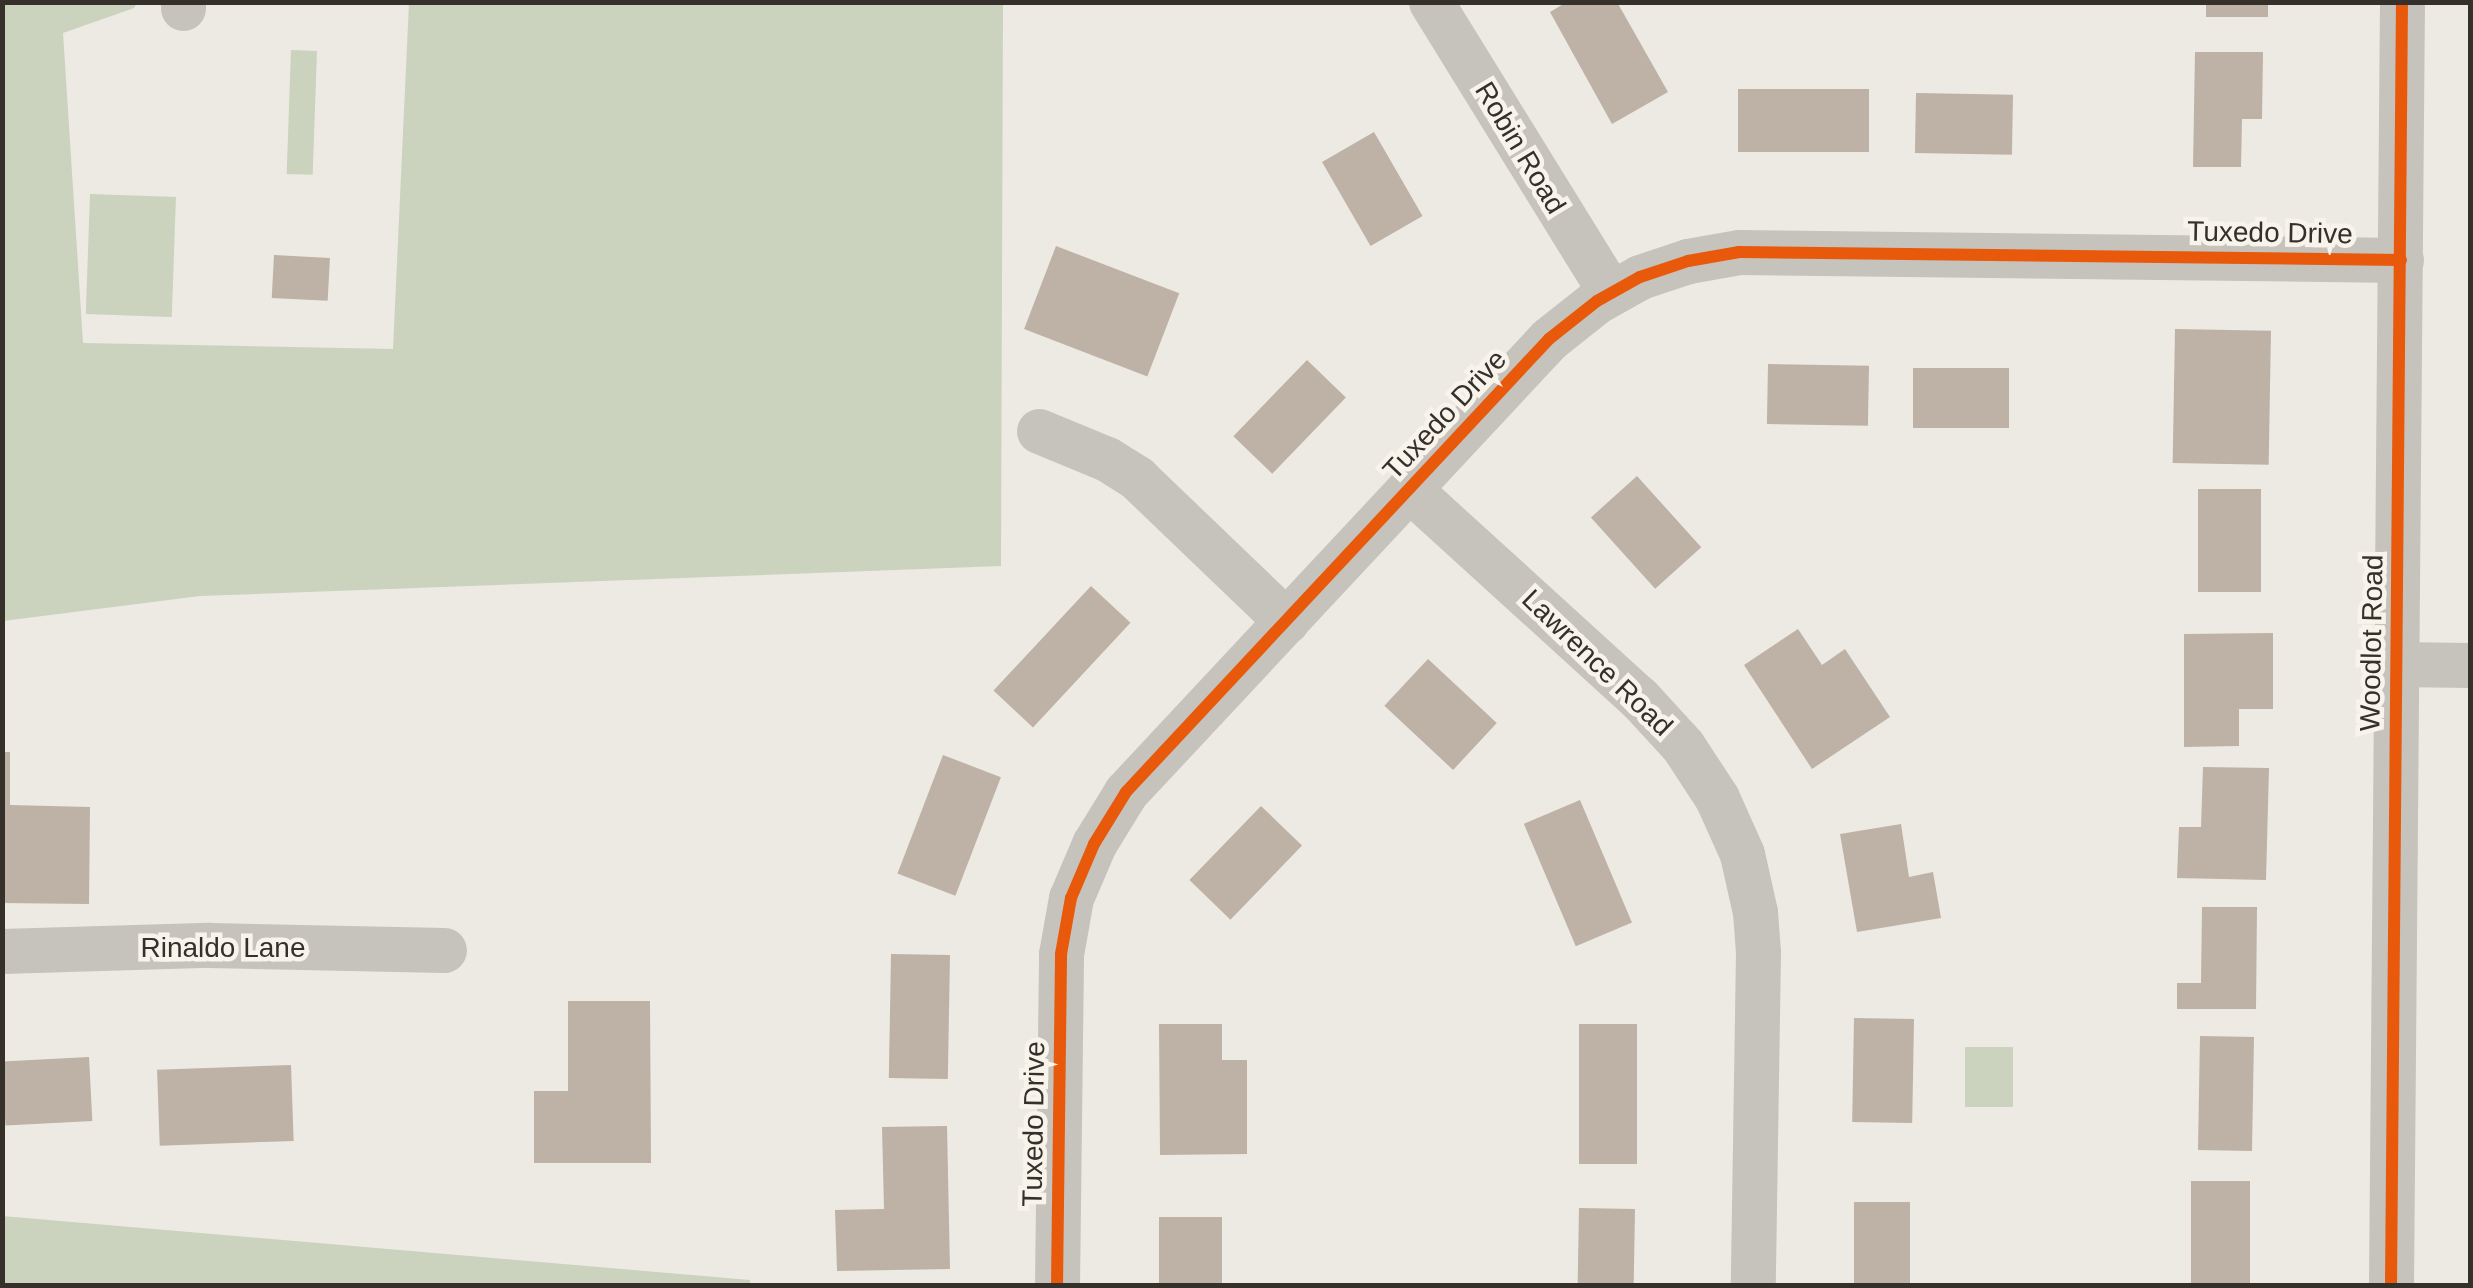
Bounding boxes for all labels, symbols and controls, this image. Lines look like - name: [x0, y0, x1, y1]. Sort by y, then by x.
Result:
- street label: Robin Road: [1468, 76, 1572, 220]
- street label: Tuxedo Drive: [2187, 215, 2353, 251]
- street label: Tuxedo Drive: [1376, 343, 1514, 487]
- street label: Woodlot Road: [2354, 554, 2390, 732]
- street label: Lawrence Road: [1515, 583, 1679, 743]
- street label: Rinaldo Lane: [140, 931, 306, 965]
- street label: Tuxedo Drive: [1016, 1041, 1052, 1207]

